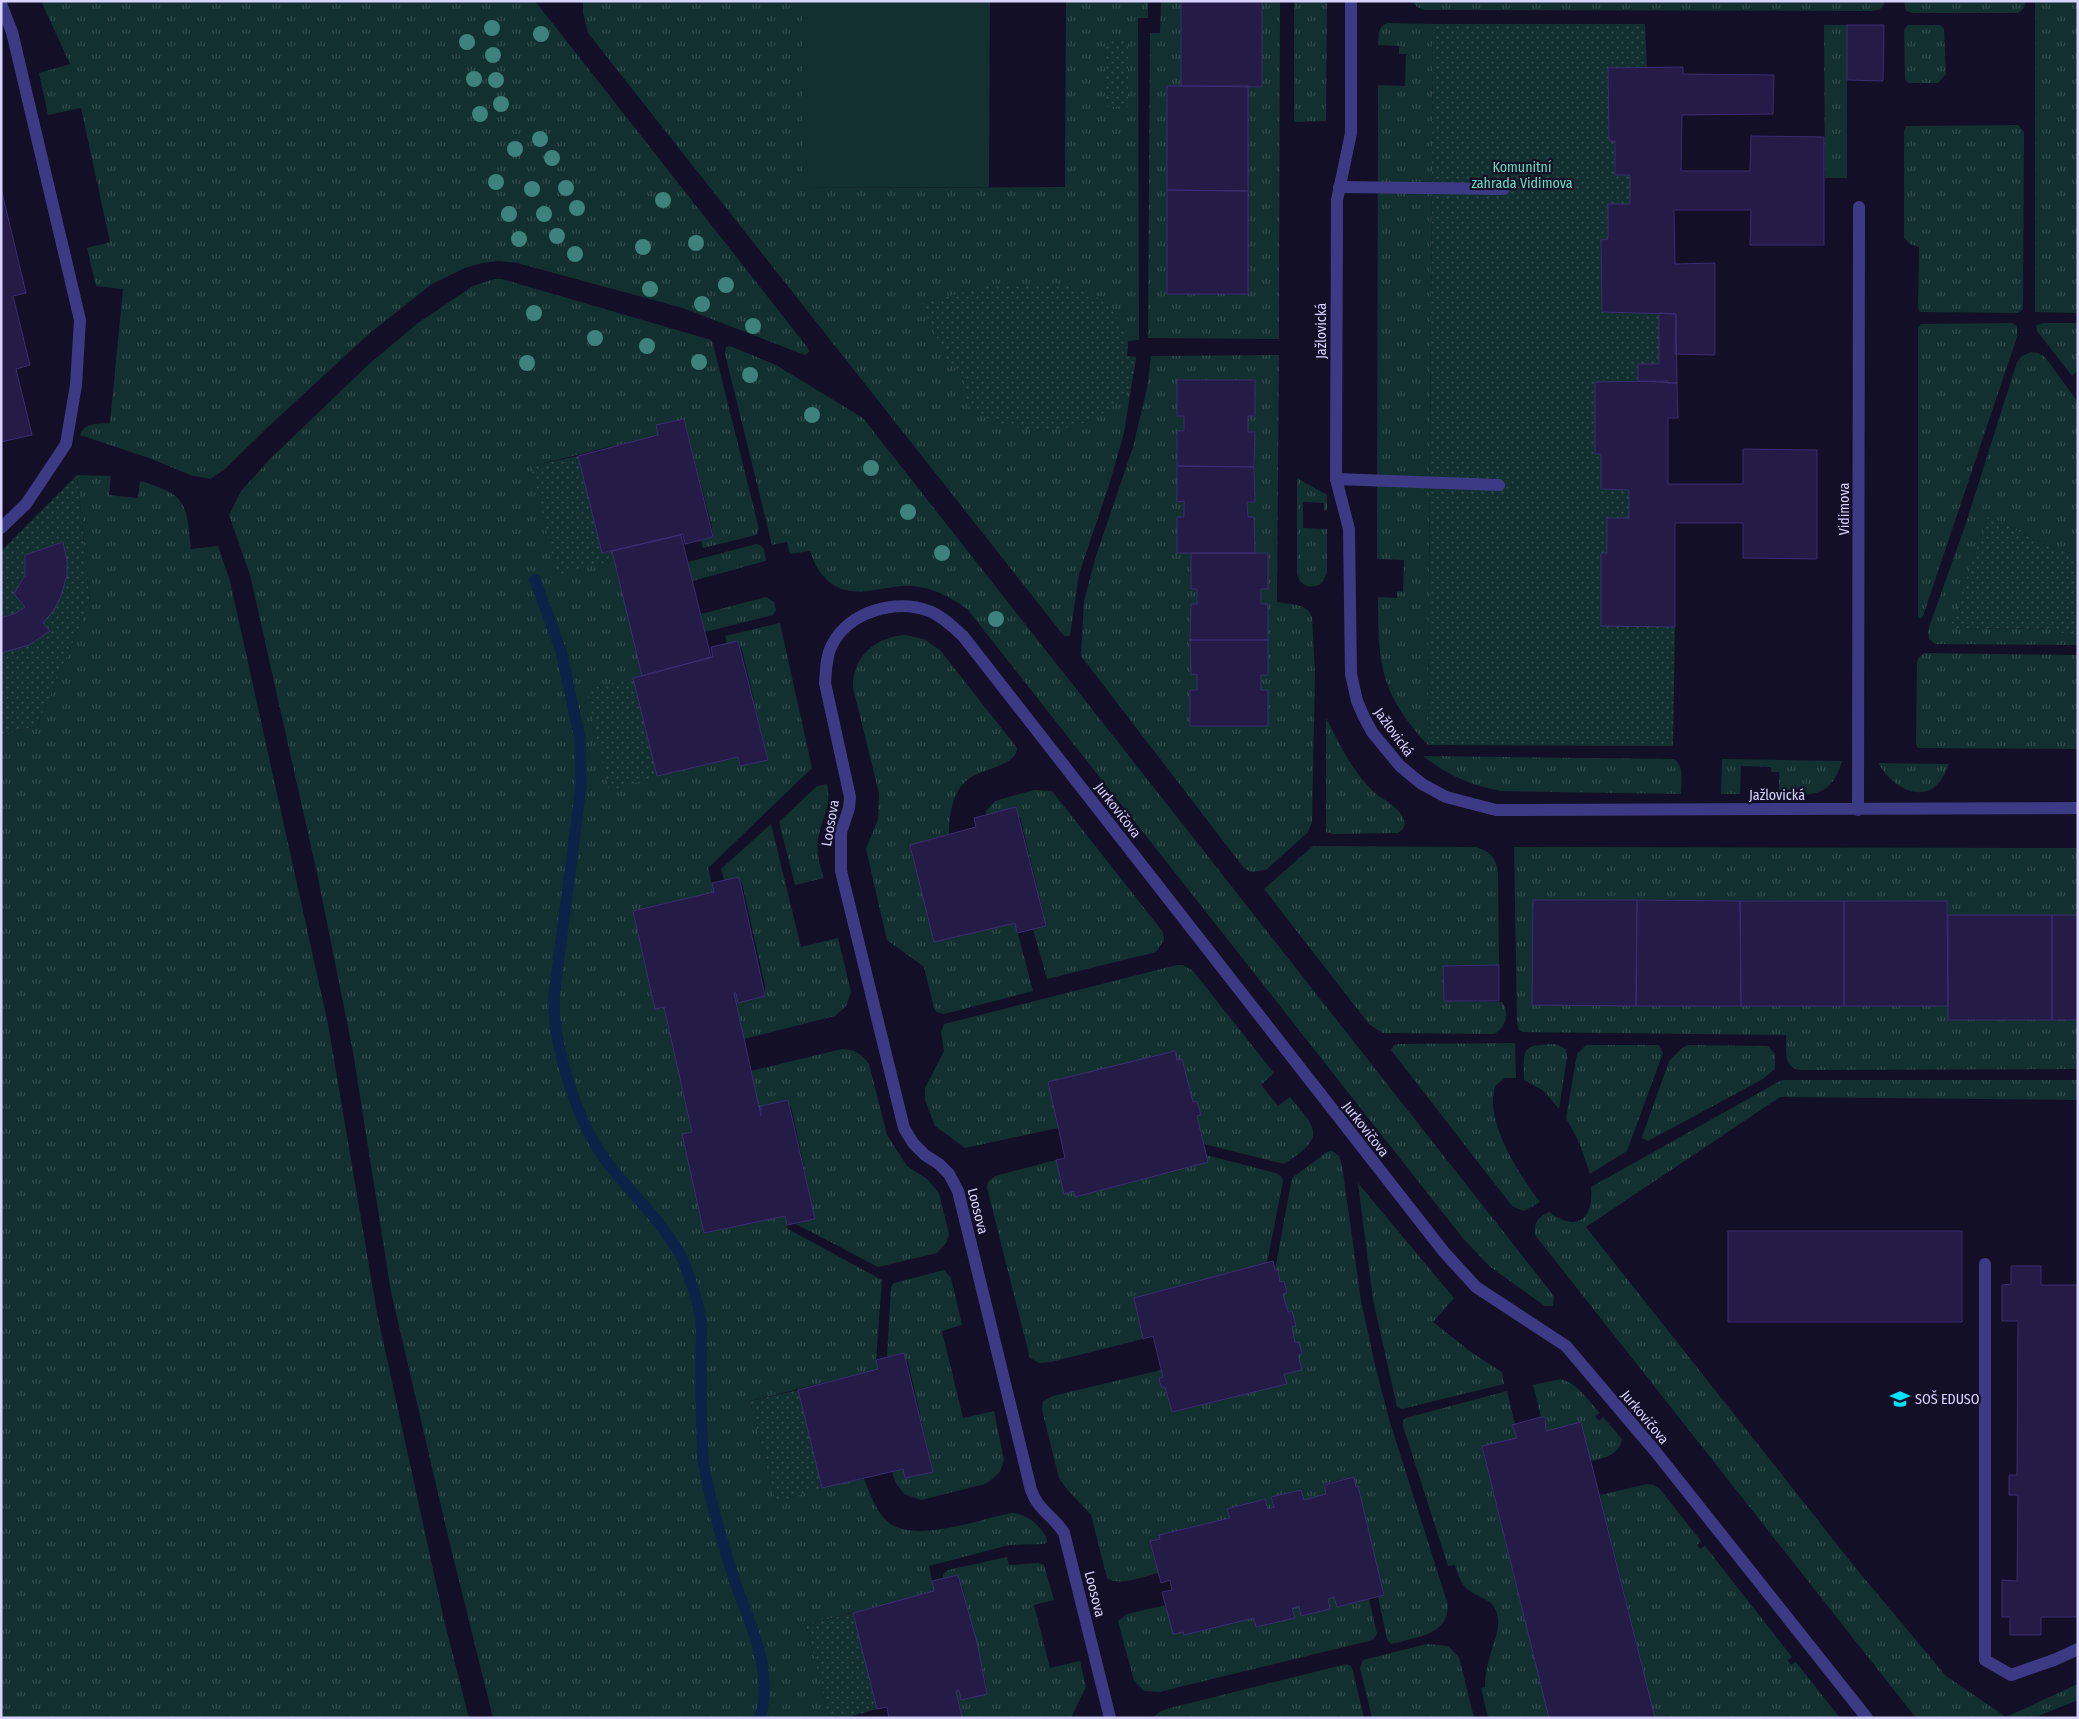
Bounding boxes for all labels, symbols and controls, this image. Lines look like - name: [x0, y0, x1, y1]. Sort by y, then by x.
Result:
- park label: Komunitní zahrada Vidimova: [1471, 159, 1573, 192]
- street label: Jažlovická: [1313, 303, 1330, 359]
- street label: Vidimova: [1836, 483, 1853, 535]
- street label: Jažlovická: [1370, 705, 1417, 760]
- street label: Jurkovičova: [1091, 779, 1145, 841]
- street label: Jažlovická: [1749, 787, 1805, 804]
- street label: Loosova: [818, 798, 843, 848]
- street label: Jurkovičova: [1339, 1098, 1393, 1160]
- street label: Loosova: [964, 1186, 991, 1236]
- street label: Jurkovičova: [1617, 1387, 1672, 1448]
- school or university icon: SOŠ EDUSO: [1889, 1388, 1911, 1410]
- place label: SOŠ EDUSO: [1915, 1390, 1980, 1408]
- street label: Loosova: [1081, 1569, 1108, 1619]

